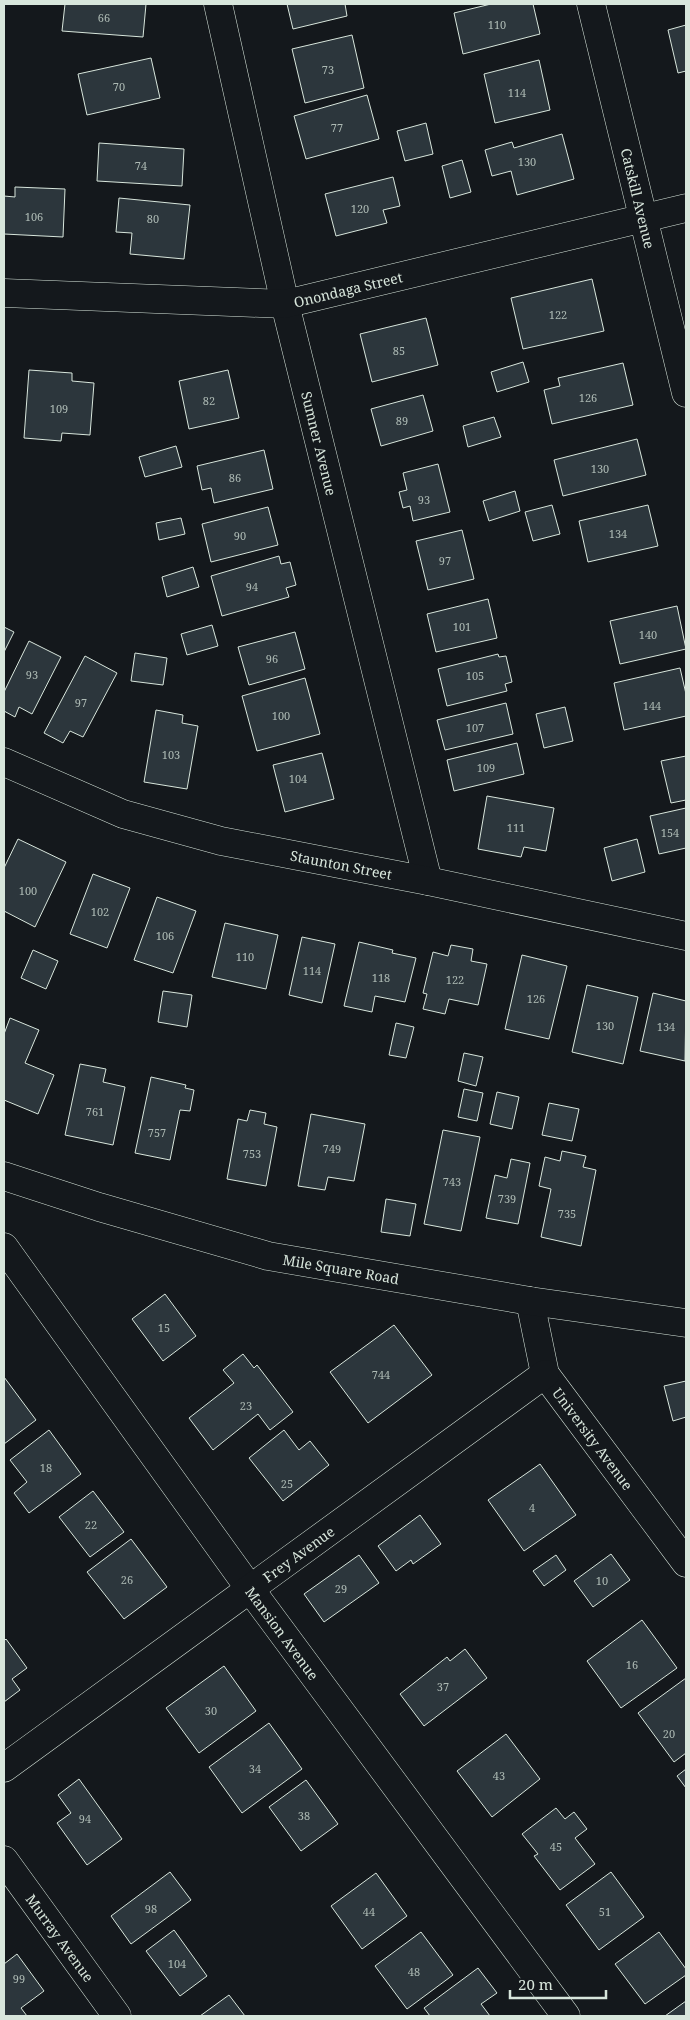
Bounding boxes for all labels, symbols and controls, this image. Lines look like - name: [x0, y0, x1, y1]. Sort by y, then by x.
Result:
- house number: 66: [98, 10, 110, 25]
- house number: 110: [488, 17, 506, 32]
- house number: 73: [322, 62, 334, 77]
- house number: 70: [113, 79, 125, 94]
- house number: 114: [508, 85, 526, 100]
- house number: 77: [331, 120, 343, 135]
- street label: Catskill Avenue: [617, 146, 660, 250]
- house number: 130: [518, 154, 536, 169]
- house number: 74: [135, 158, 147, 173]
- house number: 120: [351, 201, 369, 216]
- house number: 106: [25, 209, 43, 224]
- house number: 80: [147, 211, 159, 226]
- street label: Onondaga Street: [292, 267, 404, 311]
- house number: 122: [549, 307, 567, 322]
- house number: 85: [393, 343, 405, 358]
- street label: Sumner Avenue: [298, 389, 342, 497]
- house number: 126: [579, 390, 597, 405]
- house number: 82: [203, 393, 215, 408]
- house number: 109: [50, 401, 68, 416]
- house number: 89: [396, 413, 408, 428]
- house number: 130: [591, 461, 609, 476]
- house number: 86: [229, 470, 241, 485]
- house number: 93: [418, 492, 430, 507]
- house number: 134: [609, 526, 627, 541]
- house number: 90: [234, 528, 246, 543]
- house number: 97: [439, 553, 451, 568]
- house number: 94: [246, 579, 258, 594]
- house number: 101: [453, 619, 471, 634]
- house number: 140: [639, 627, 657, 642]
- house number: 96: [266, 651, 278, 666]
- house number: 93: [26, 667, 38, 682]
- house number: 105: [466, 668, 484, 683]
- house number: 97: [75, 695, 87, 710]
- house number: 144: [643, 698, 661, 713]
- house number: 100: [272, 708, 290, 723]
- house number: 107: [466, 720, 484, 735]
- house number: 103: [162, 747, 180, 762]
- house number: 109: [477, 760, 495, 775]
- house number: 104: [289, 771, 307, 786]
- house number: 111: [507, 820, 525, 835]
- house number: 154: [661, 825, 679, 840]
- street label: Staunton Street: [289, 845, 394, 883]
- house number: 100: [19, 883, 37, 898]
- house number: 102: [91, 904, 109, 919]
- house number: 106: [156, 928, 174, 943]
- house number: 110: [236, 949, 254, 964]
- house number: 114: [303, 963, 321, 978]
- house number: 118: [372, 970, 390, 985]
- house number: 122: [446, 972, 464, 987]
- house number: 126: [527, 991, 545, 1006]
- house number: 130: [596, 1018, 614, 1033]
- house number: 134: [657, 1019, 675, 1034]
- house number: 761: [86, 1104, 104, 1119]
- house number: 757: [148, 1125, 166, 1140]
- house number: 749: [323, 1141, 341, 1156]
- house number: 753: [243, 1146, 261, 1161]
- house number: 743: [443, 1174, 461, 1189]
- house number: 739: [498, 1191, 516, 1206]
- house number: 735: [558, 1206, 576, 1221]
- street label: Mile Square Road: [281, 1249, 401, 1288]
- house number: 15: [158, 1320, 170, 1335]
- house number: 744: [372, 1367, 390, 1382]
- street label: University Avenue: [549, 1383, 638, 1494]
- house number: 23: [240, 1398, 252, 1413]
- house number: 18: [40, 1460, 52, 1475]
- house number: 25: [281, 1476, 293, 1491]
- house number: 4: [529, 1500, 535, 1515]
- house number: 22: [85, 1517, 97, 1532]
- street label: Frey Avenue: [259, 1521, 338, 1586]
- house number: 26: [121, 1572, 133, 1587]
- house number: 10: [596, 1573, 608, 1588]
- house number: 29: [335, 1581, 347, 1596]
- street label: Mansion Avenue: [242, 1582, 323, 1684]
- house number: 16: [626, 1657, 638, 1672]
- house number: 37: [437, 1679, 449, 1694]
- house number: 30: [205, 1703, 217, 1718]
- house number: 20: [663, 1726, 675, 1741]
- house number: 34: [249, 1761, 261, 1776]
- house number: 43: [493, 1768, 505, 1783]
- house number: 38: [298, 1808, 310, 1823]
- house number: 94: [79, 1811, 91, 1826]
- house number: 45: [550, 1839, 562, 1854]
- street label: Murray Avenue: [22, 1890, 99, 1986]
- house number: 98: [145, 1901, 157, 1916]
- house number: 44: [363, 1904, 375, 1919]
- house number: 51: [599, 1904, 611, 1919]
- house number: 104: [168, 1956, 186, 1971]
- house number: 48: [408, 1964, 420, 1979]
- scale bar: [510, 1968, 606, 2000]
- house number: 99: [13, 1971, 25, 1986]
- text: 20 m: [518, 1974, 553, 1994]

